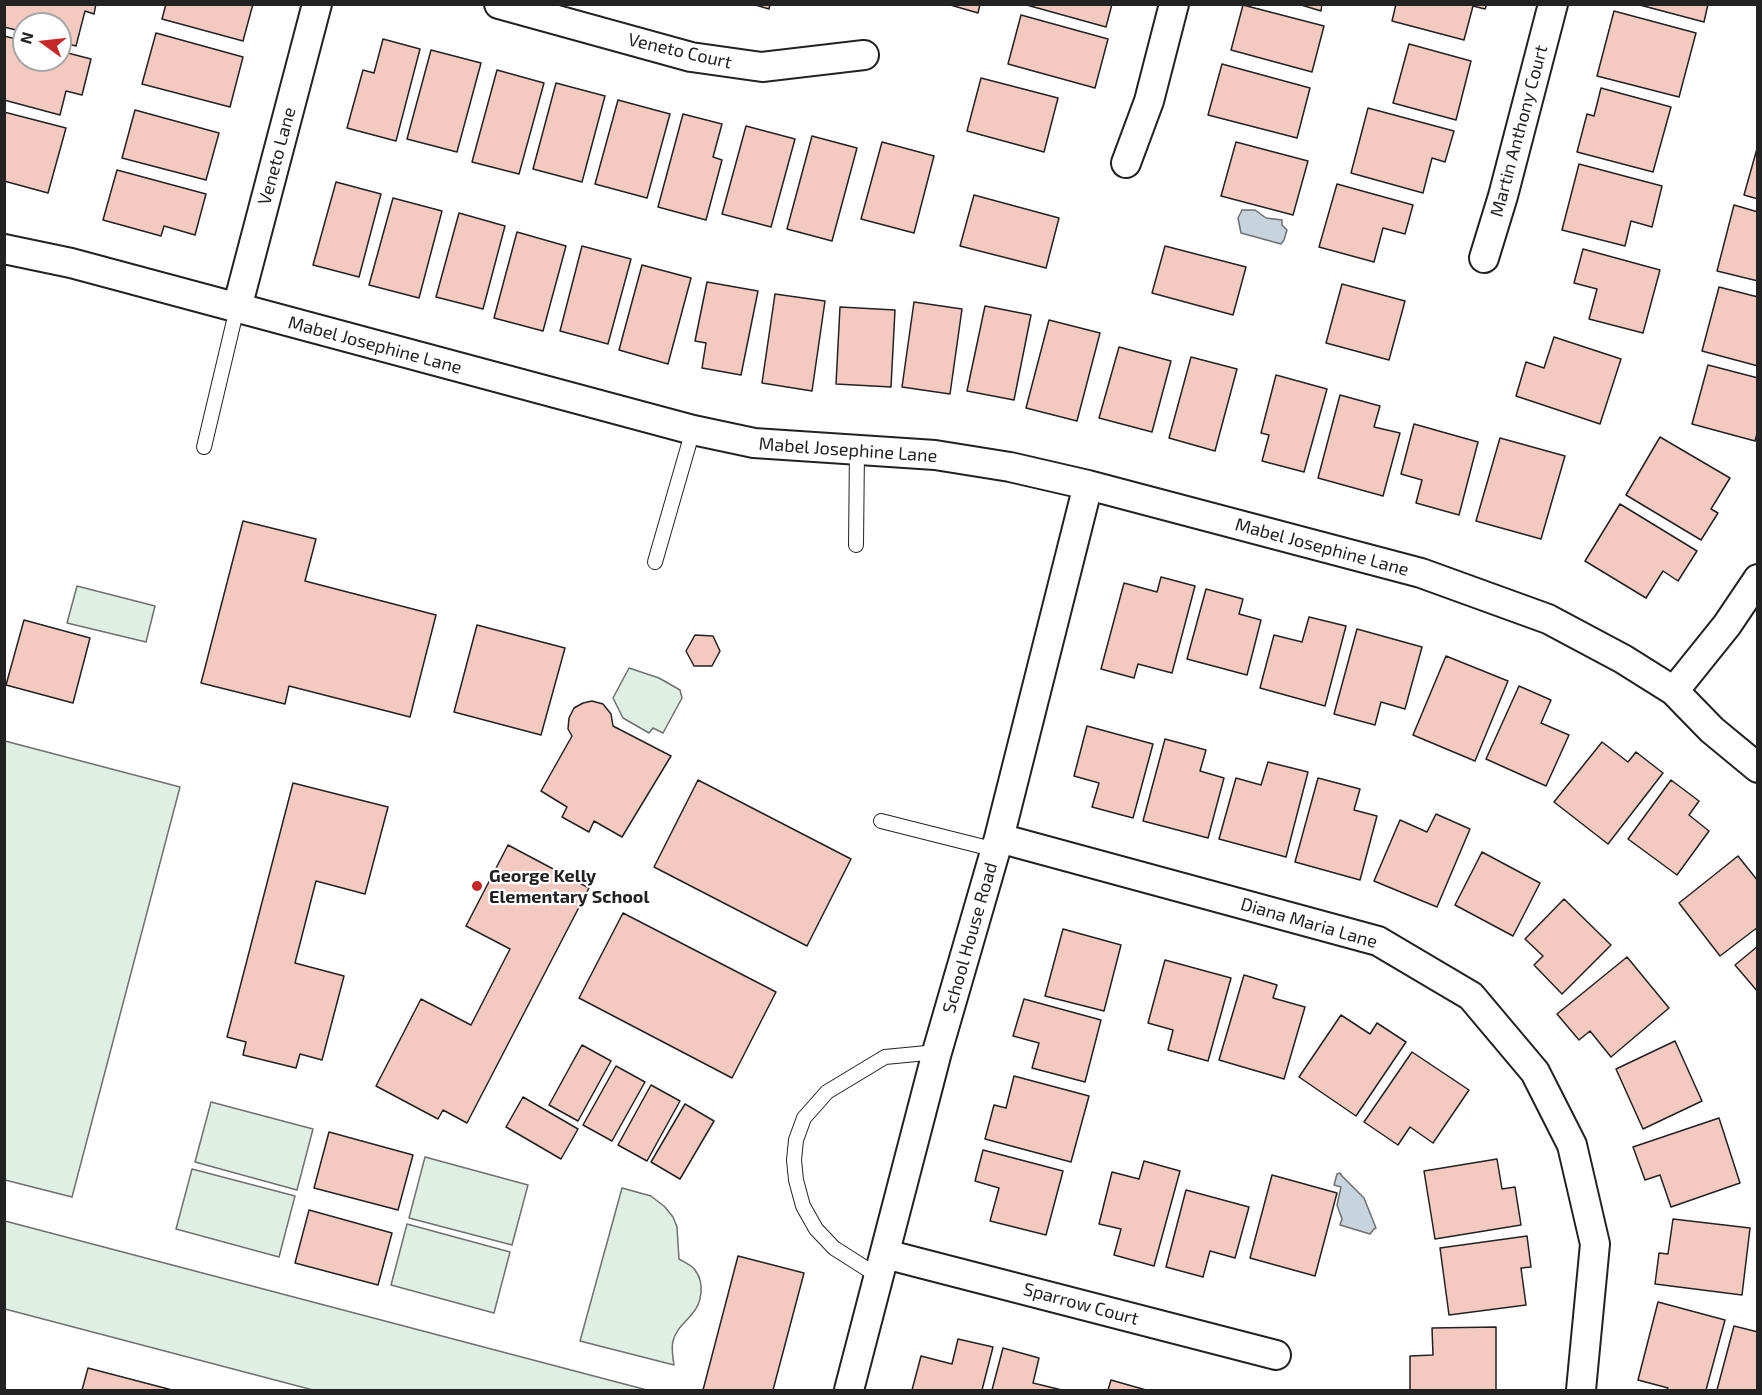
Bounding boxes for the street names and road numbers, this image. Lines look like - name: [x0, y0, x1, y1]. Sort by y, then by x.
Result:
- street label: Veneto Court: [626, 29, 734, 73]
- street label: Martin Anthony Court: [1486, 43, 1552, 219]
- street label: Veneto Lane: [254, 105, 300, 207]
- street label: Mabel Josephine Lane: [286, 311, 464, 379]
- street label: Mabel Josephine Lane: [758, 433, 938, 467]
- street label: Mabel Josephine Lane: [1233, 513, 1411, 581]
- street label: School House Road: [938, 860, 1002, 1016]
- street label: Diana Maria Lane: [1238, 893, 1380, 953]
- street label: Sparrow Court: [1021, 1278, 1141, 1330]

